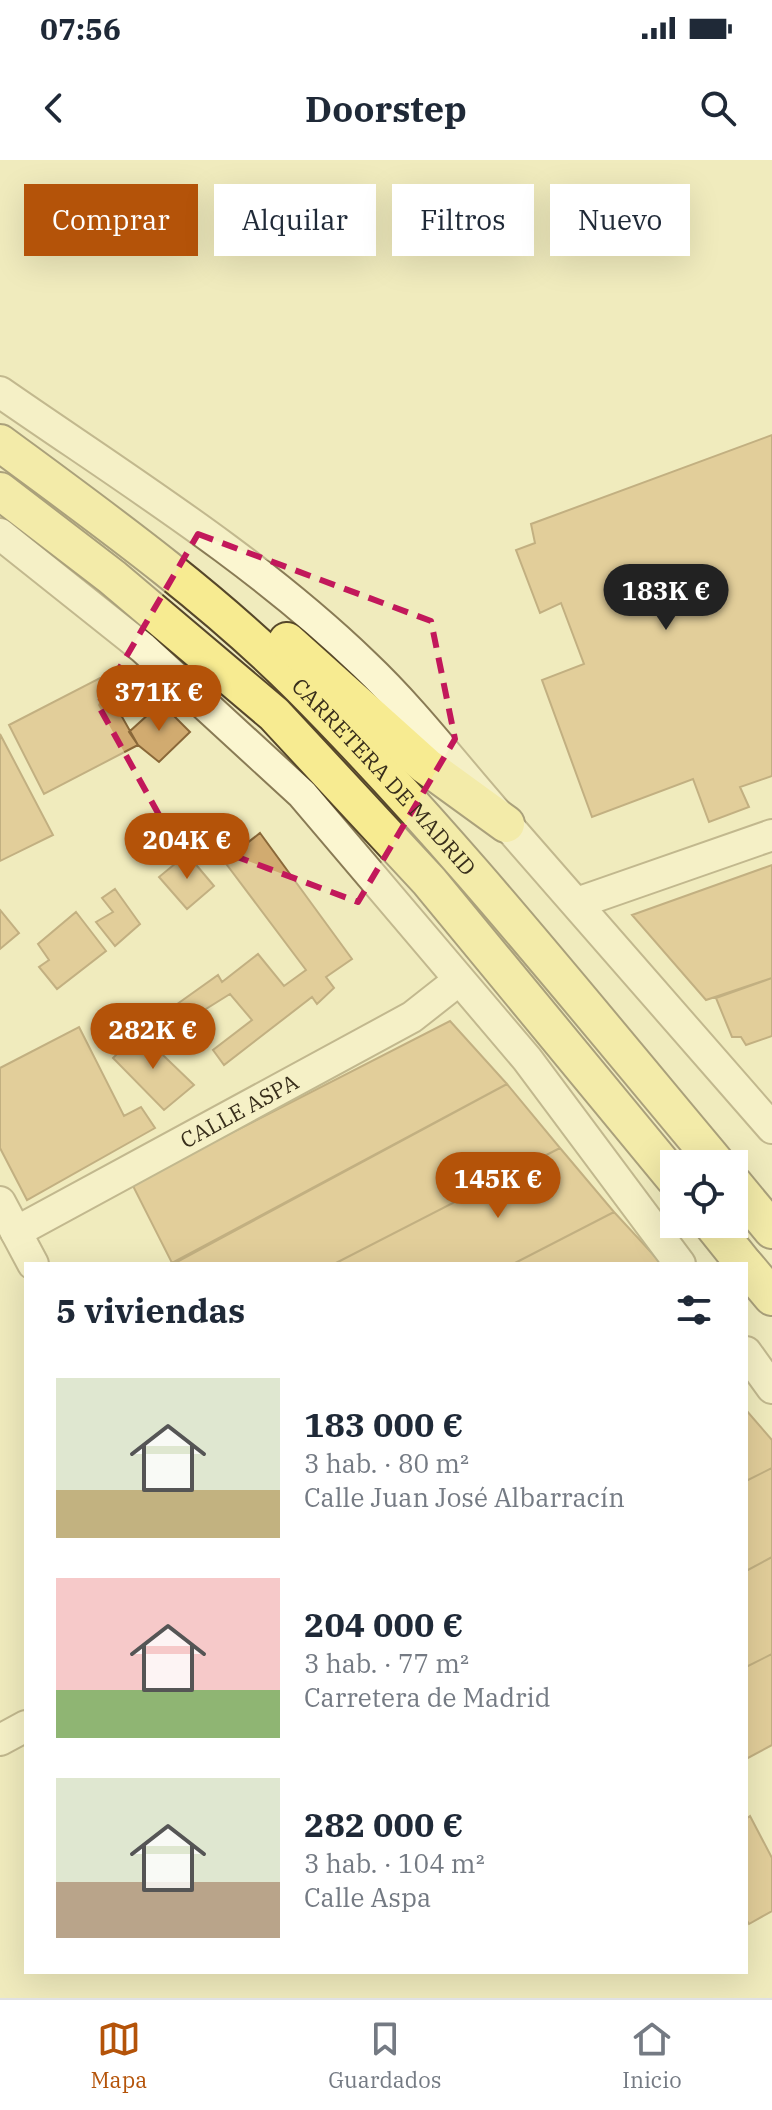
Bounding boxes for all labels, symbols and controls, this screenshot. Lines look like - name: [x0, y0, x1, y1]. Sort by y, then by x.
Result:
- text: 07:56: [40, 9, 121, 48]
- text: Doorstep: [305, 85, 467, 132]
- icon: back: [32, 86, 76, 130]
- icon: search: [696, 86, 740, 130]
- chip: Comprar: [24, 184, 198, 256]
- chip: Alquilar: [214, 184, 376, 256]
- chip: Filtros: [392, 184, 534, 256]
- chip: Nuevo: [550, 184, 690, 256]
- pin: 183K €: [601, 564, 731, 632]
- text: 183K €: [622, 573, 710, 607]
- pin: 371K €: [94, 665, 224, 733]
- street label: CARRETERA DE MADRID: [286, 671, 483, 881]
- text: 371K €: [115, 674, 203, 708]
- pin: 204K €: [122, 813, 252, 881]
- text: 204K €: [143, 822, 231, 856]
- pin: 282K €: [88, 1003, 218, 1071]
- text: 282K €: [109, 1012, 197, 1046]
- street label: CALLE ASPA: [175, 1067, 303, 1154]
- map controls: [660, 1150, 748, 1238]
- button: locate: [660, 1150, 748, 1238]
- pin: 145K €: [433, 1152, 563, 1220]
- text: 145K €: [454, 1161, 542, 1195]
- text: 5 viviendas: [56, 1288, 245, 1332]
- icon: filters: [672, 1288, 716, 1332]
- text: 183 000 €: [304, 1402, 463, 1446]
- icon: home: [120, 1410, 216, 1506]
- text: 3 hab. · 80 m²: [304, 1446, 469, 1480]
- text: Calle Juan José Albarracín: [304, 1480, 625, 1514]
- text: 204 000 €: [304, 1602, 463, 1646]
- icon: home: [120, 1610, 216, 1706]
- text: 3 hab. · 77 m²: [304, 1646, 469, 1680]
- text: Carretera de Madrid: [304, 1680, 551, 1714]
- text: 282 000 €: [304, 1802, 463, 1846]
- icon: home: [120, 1810, 216, 1906]
- text: 3 hab. · 104 m²: [304, 1846, 485, 1880]
- text: Calle Aspa: [304, 1880, 431, 1914]
- tab: Mapa: [90, 2017, 147, 2094]
- tab: Guardados: [328, 2017, 441, 2094]
- tab: Inicio: [622, 2017, 682, 2094]

